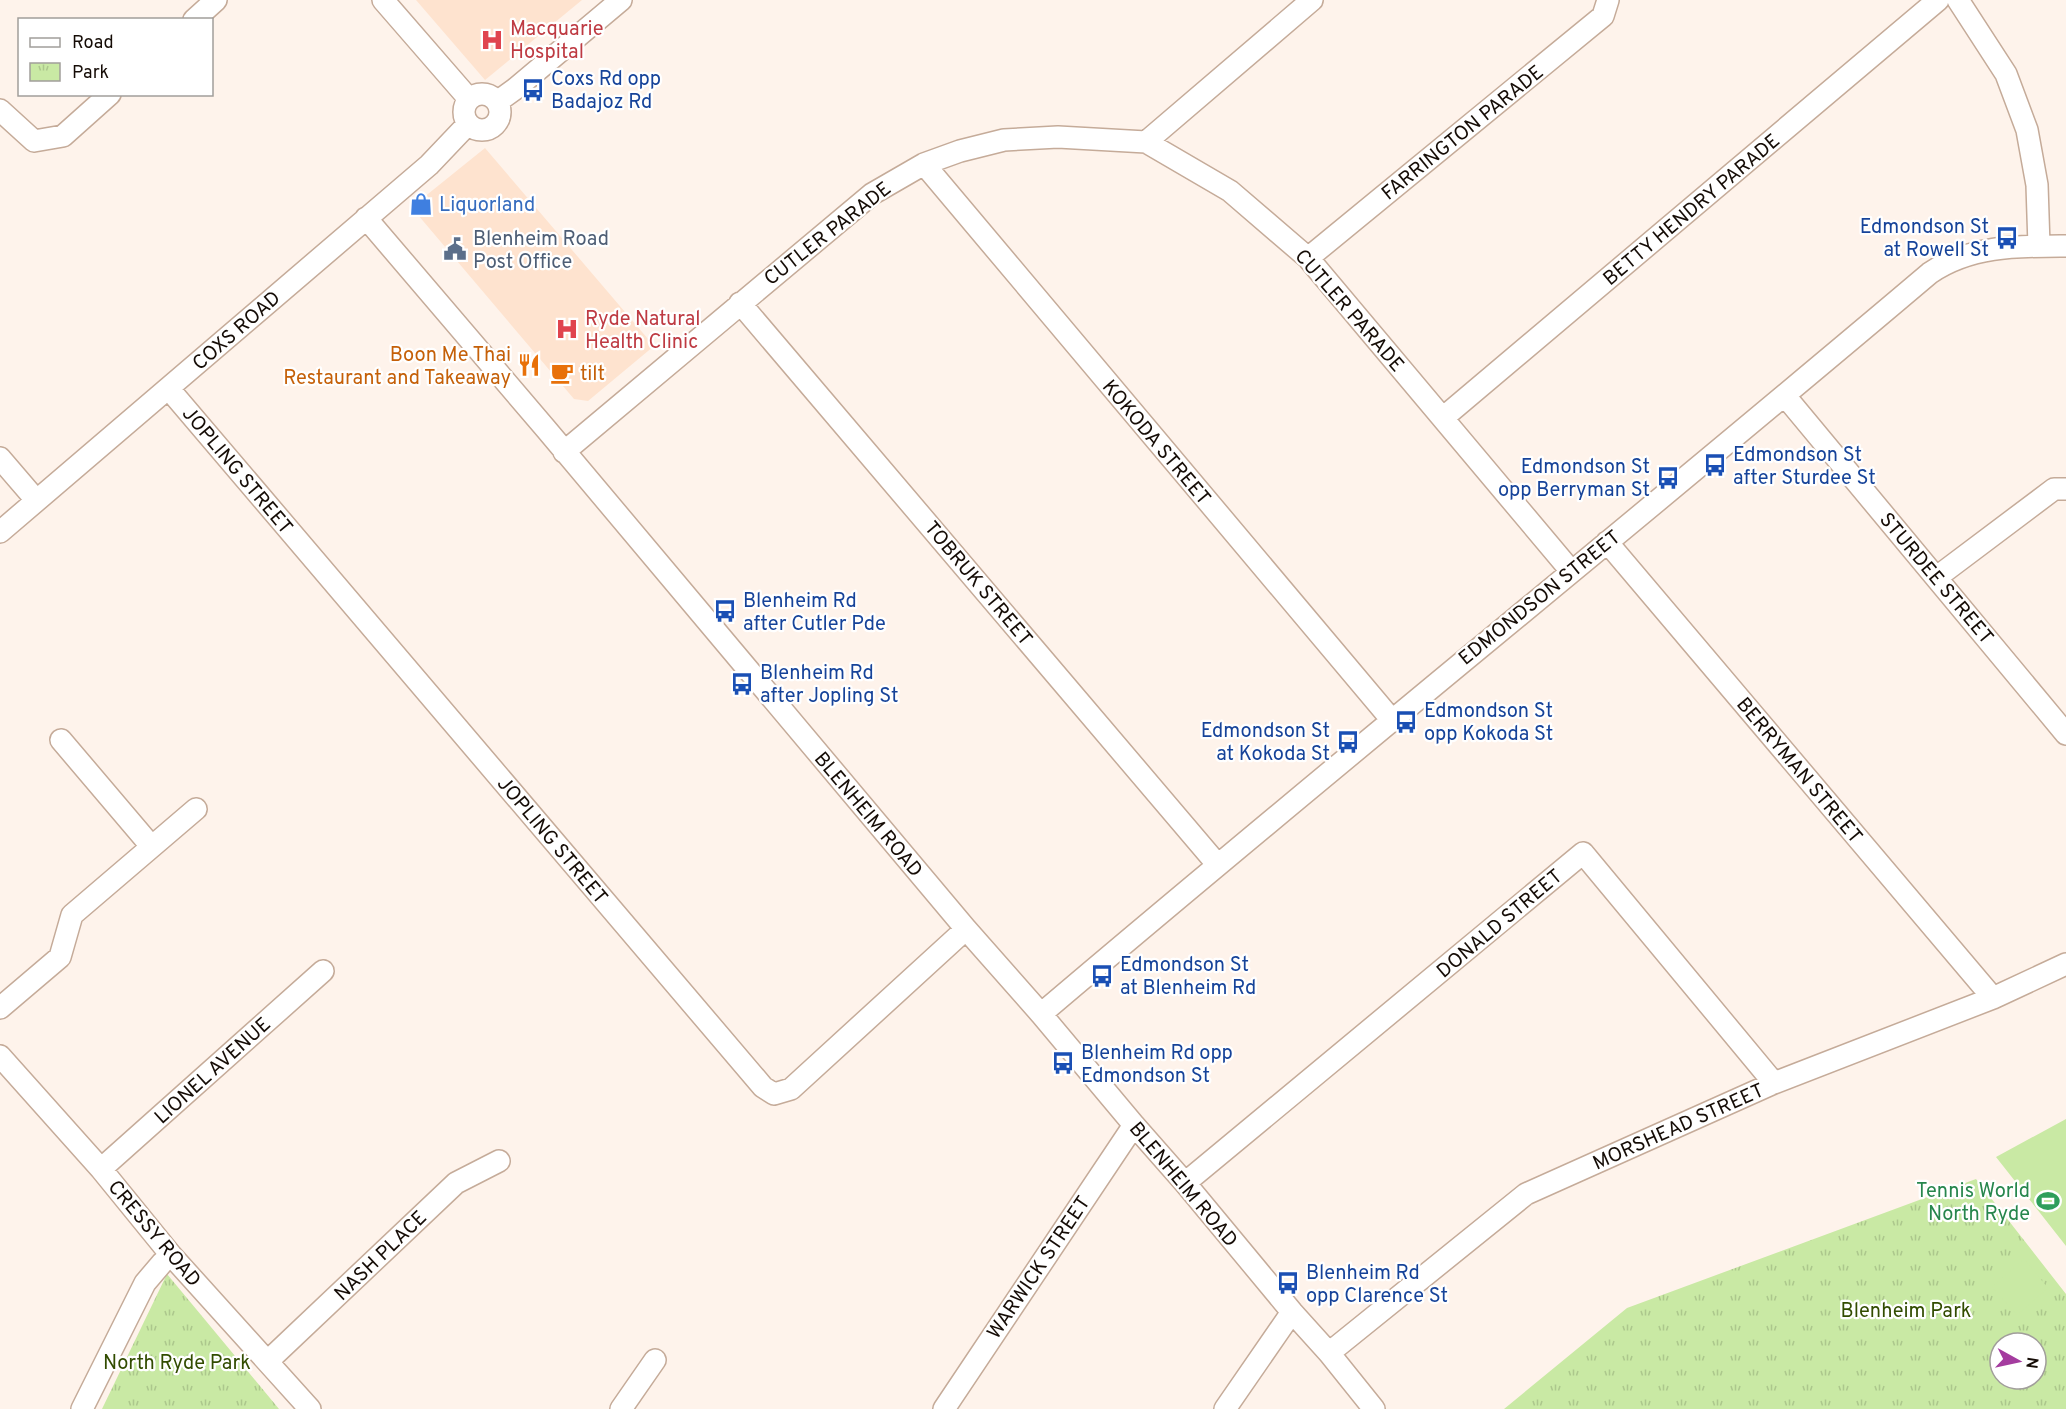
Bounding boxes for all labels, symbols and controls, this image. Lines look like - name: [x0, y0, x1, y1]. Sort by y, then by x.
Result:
- place label: Macquarie Hospital: [510, 17, 603, 66]
- legend: [18, 18, 213, 96]
- hospital icon: Macquarie Hospital: [479, 27, 505, 53]
- text: Road: [72, 32, 114, 55]
- street label: FARRINGTON PARADE: [1377, 60, 1550, 207]
- text: Park: [72, 62, 109, 85]
- place label: Coxs Rd opp Badajoz Rd: [551, 67, 661, 116]
- bus stop icon: Coxs Rd opp Badajoz Rd: [520, 77, 546, 103]
- street label: BETTY HENDRY PARADE: [1598, 129, 1786, 292]
- street label: CUTLER PARADE: [759, 177, 897, 292]
- shop icon: Liquorland: [408, 191, 434, 217]
- place label: Liquorland: [439, 193, 535, 219]
- place label: Edmondson St at Rowell St: [1860, 215, 1989, 264]
- bus stop icon: Edmondson St at Rowell St: [1994, 225, 2020, 251]
- place label: Blenheim Road Post Office: [473, 227, 609, 276]
- public building icon: Blenheim Road Post Office: [442, 236, 468, 262]
- street label: CUTLER PARADE: [1288, 244, 1409, 378]
- street label: COXS ROAD: [188, 286, 287, 377]
- place label: Ryde Natural Health Clinic: [585, 307, 701, 356]
- hospital icon: Ryde Natural Health Clinic: [554, 316, 580, 342]
- place label: Boon Me Thai Restaurant and Takeaway: [283, 343, 511, 392]
- restaurant icon: Boon Me Thai Restaurant and Takeaway: [516, 352, 542, 378]
- cafe icon: tilt: [549, 360, 575, 386]
- place label: tilt: [580, 362, 605, 388]
- street label: KOKODA STREET: [1095, 375, 1216, 511]
- street label: JOPLING STREET: [175, 402, 298, 541]
- place label: Edmondson St after Sturdee St: [1733, 443, 1876, 492]
- bus stop icon: Edmondson St after Sturdee St: [1702, 452, 1728, 478]
- place label: Edmondson St opp Berryman St: [1498, 455, 1650, 504]
- bus stop icon: Edmondson St opp Berryman St: [1655, 465, 1681, 491]
- street label: STURDEE STREET: [1873, 508, 1998, 651]
- street label: TOBRUK STREET: [918, 517, 1037, 652]
- street label: EDMONDSON STREET: [1454, 525, 1627, 672]
- place label: Blenheim Rd after Cutler Pde: [743, 589, 886, 638]
- bus stop icon: Blenheim Rd after Cutler Pde: [712, 598, 738, 624]
- place label: Blenheim Rd after Jopling St: [760, 661, 899, 710]
- bus stop icon: Blenheim Rd after Jopling St: [729, 671, 755, 697]
- street label: BERRYMAN STREET: [1730, 693, 1867, 850]
- place label: Edmondson St opp Kokoda St: [1424, 699, 1553, 748]
- bus stop icon: Edmondson St opp Kokoda St: [1393, 709, 1419, 735]
- place label: Edmondson St at Kokoda St: [1201, 719, 1330, 768]
- bus stop icon: Edmondson St at Kokoda St: [1335, 729, 1361, 755]
- street label: BLENHEIM ROAD: [807, 747, 928, 883]
- street label: JOPLING STREET: [490, 772, 613, 911]
- street label: DONALD STREET: [1432, 864, 1569, 985]
- place label: Edmondson St at Blenheim Rd: [1120, 953, 1256, 1002]
- bus stop icon: Edmondson St at Blenheim Rd: [1089, 963, 1115, 989]
- street label: LIONEL AVENUE: [150, 1012, 277, 1131]
- place label: Blenheim Rd opp Edmondson St: [1081, 1041, 1233, 1090]
- bus stop icon: Blenheim Rd opp Edmondson St: [1050, 1050, 1076, 1076]
- street label: MORSHEAD STREET: [1589, 1078, 1769, 1177]
- street label: BLENHEIM ROAD: [1122, 1117, 1243, 1253]
- street label: CRESSY ROAD: [101, 1176, 206, 1293]
- place label: Tennis World North Ryde: [1916, 1179, 2030, 1228]
- sports icon: Tennis World North Ryde: [2035, 1188, 2061, 1214]
- street label: WARWICK STREET: [982, 1192, 1097, 1345]
- street label: NASH PLACE: [329, 1206, 433, 1307]
- place label: Blenheim Rd opp Clarence St: [1306, 1261, 1448, 1310]
- bus stop icon: Blenheim Rd opp Clarence St: [1275, 1270, 1301, 1296]
- park label: Blenheim Park: [1841, 1299, 1971, 1325]
- north arrow: [1988, 1331, 2048, 1391]
- park label: North Ryde Park: [103, 1351, 251, 1377]
- text: N: [2020, 1356, 2042, 1370]

